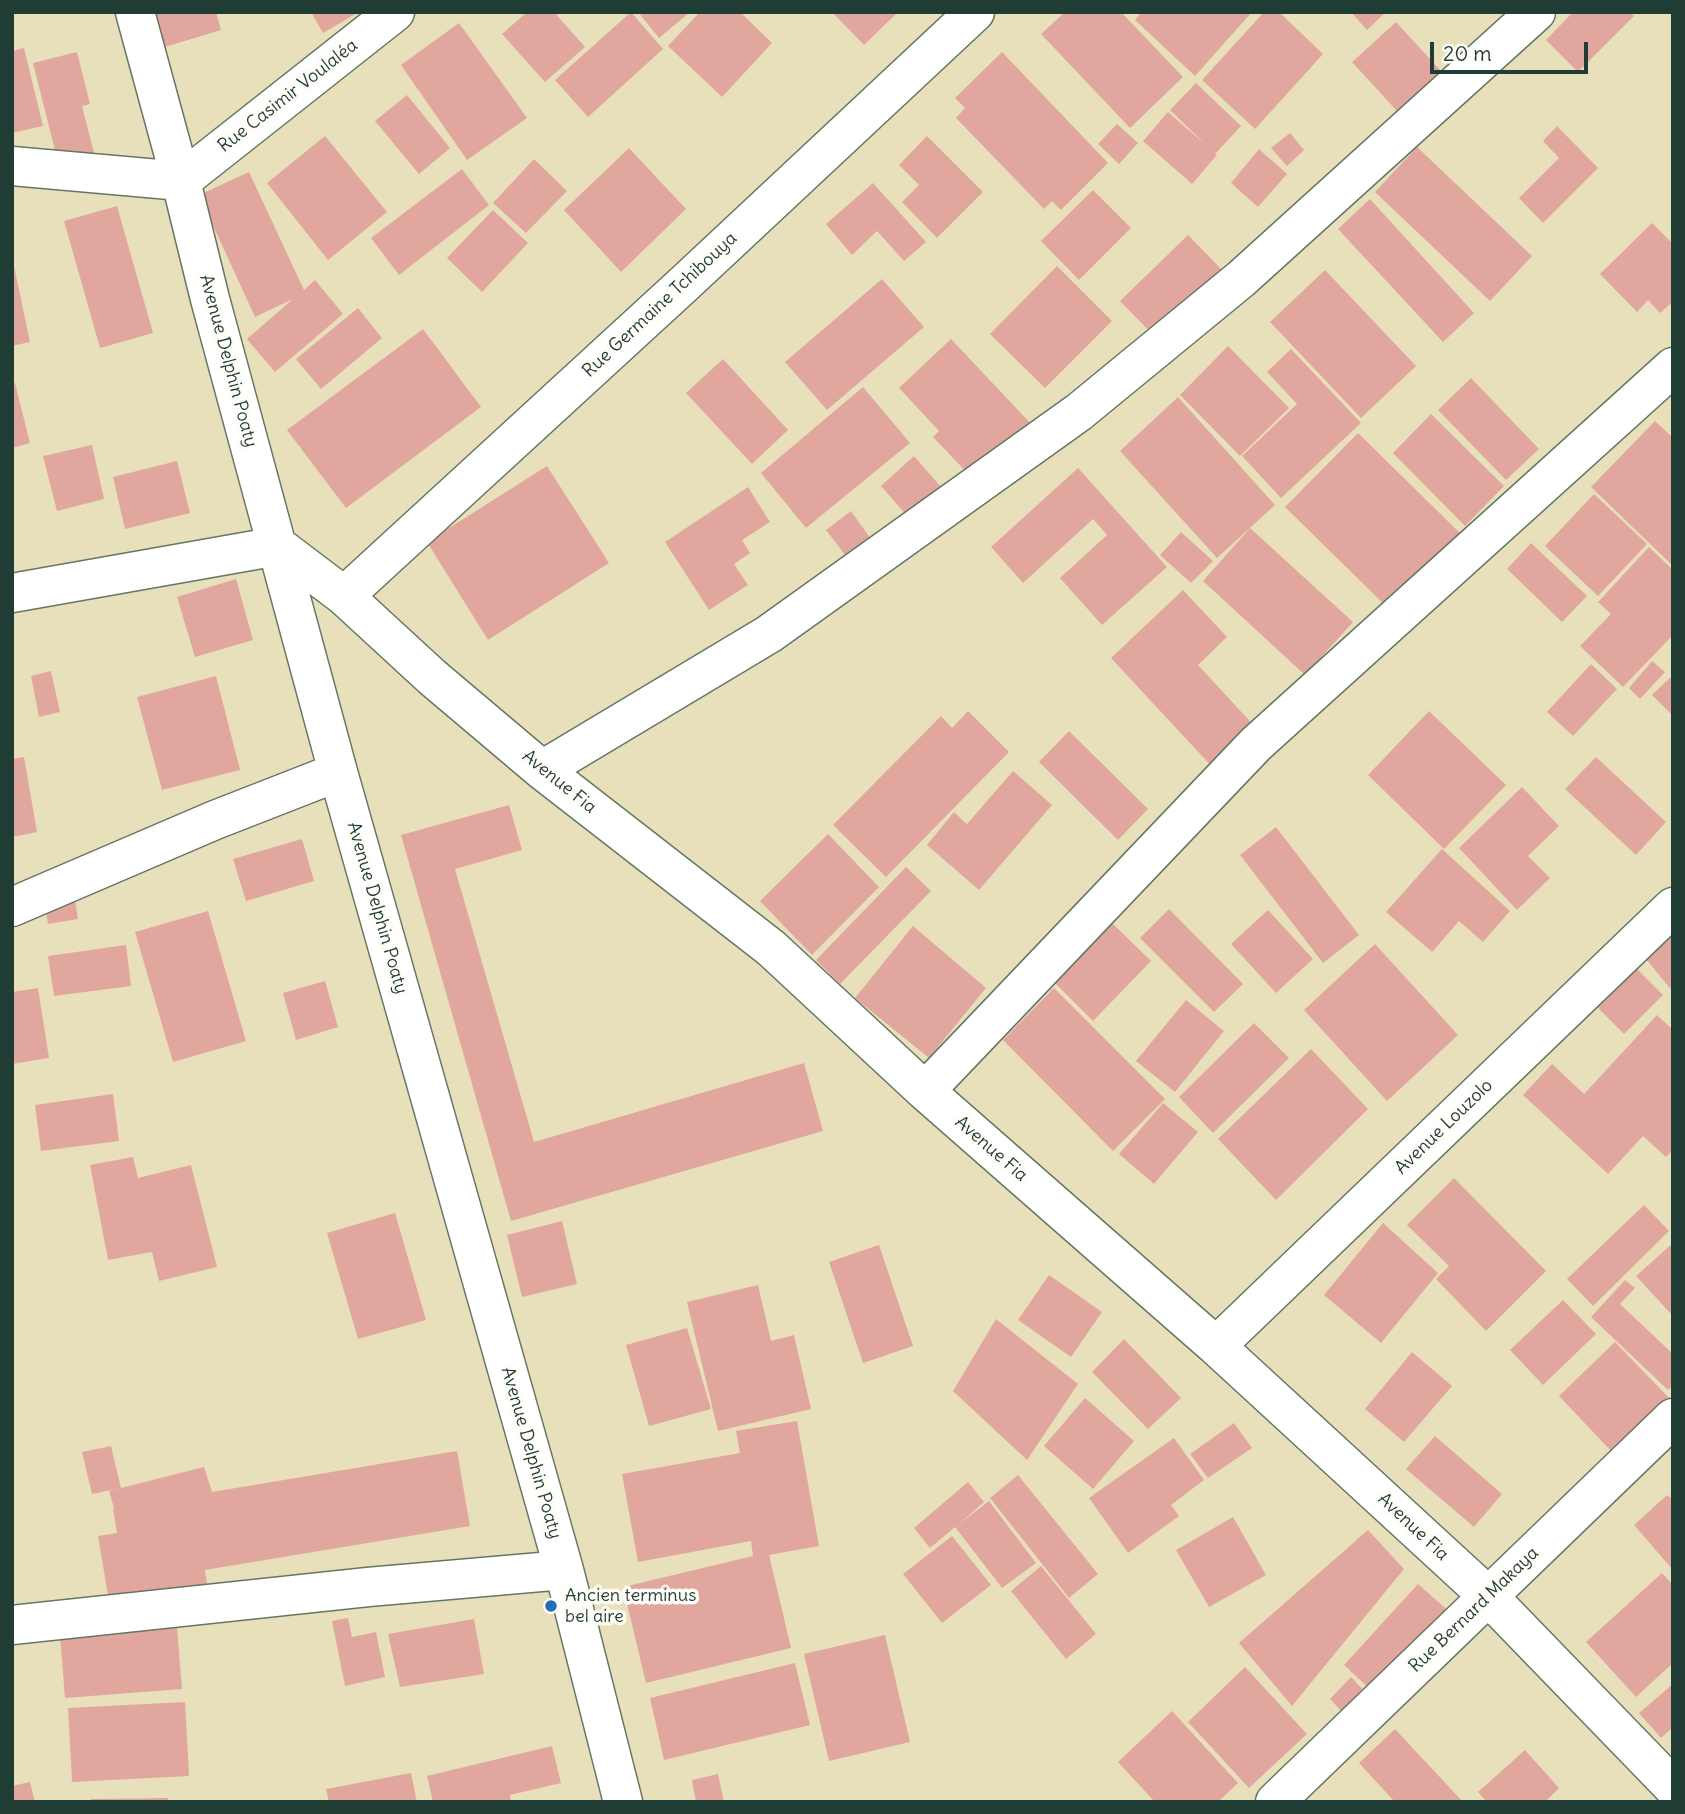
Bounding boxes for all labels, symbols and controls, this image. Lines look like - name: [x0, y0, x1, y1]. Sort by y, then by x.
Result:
- scale bar: [1433, 28, 1590, 72]
- street label: Rue Casimir Voulaléa: [214, 35, 362, 157]
- text: 20 m: [1443, 40, 1492, 67]
- street label: Rue Germaine Tchibouya: [578, 228, 742, 382]
- street label: Avenue Delphin Poaty: [195, 272, 261, 450]
- street label: Avenue Fia: [518, 746, 600, 818]
- street label: Avenue Delphin Poaty: [342, 820, 412, 996]
- street label: Avenue Louzolo: [1391, 1075, 1497, 1179]
- street label: Avenue Fia: [950, 1112, 1032, 1186]
- street label: Avenue Delphin Poaty: [496, 1365, 566, 1541]
- street label: Avenue Fia: [1373, 1489, 1453, 1565]
- street label: Rue Bernard Makaya: [1405, 1543, 1543, 1677]
- place label: Ancien terminus bel aire: [565, 1585, 696, 1628]
- marker: Ancien terminus bel aire: [543, 1598, 559, 1614]

